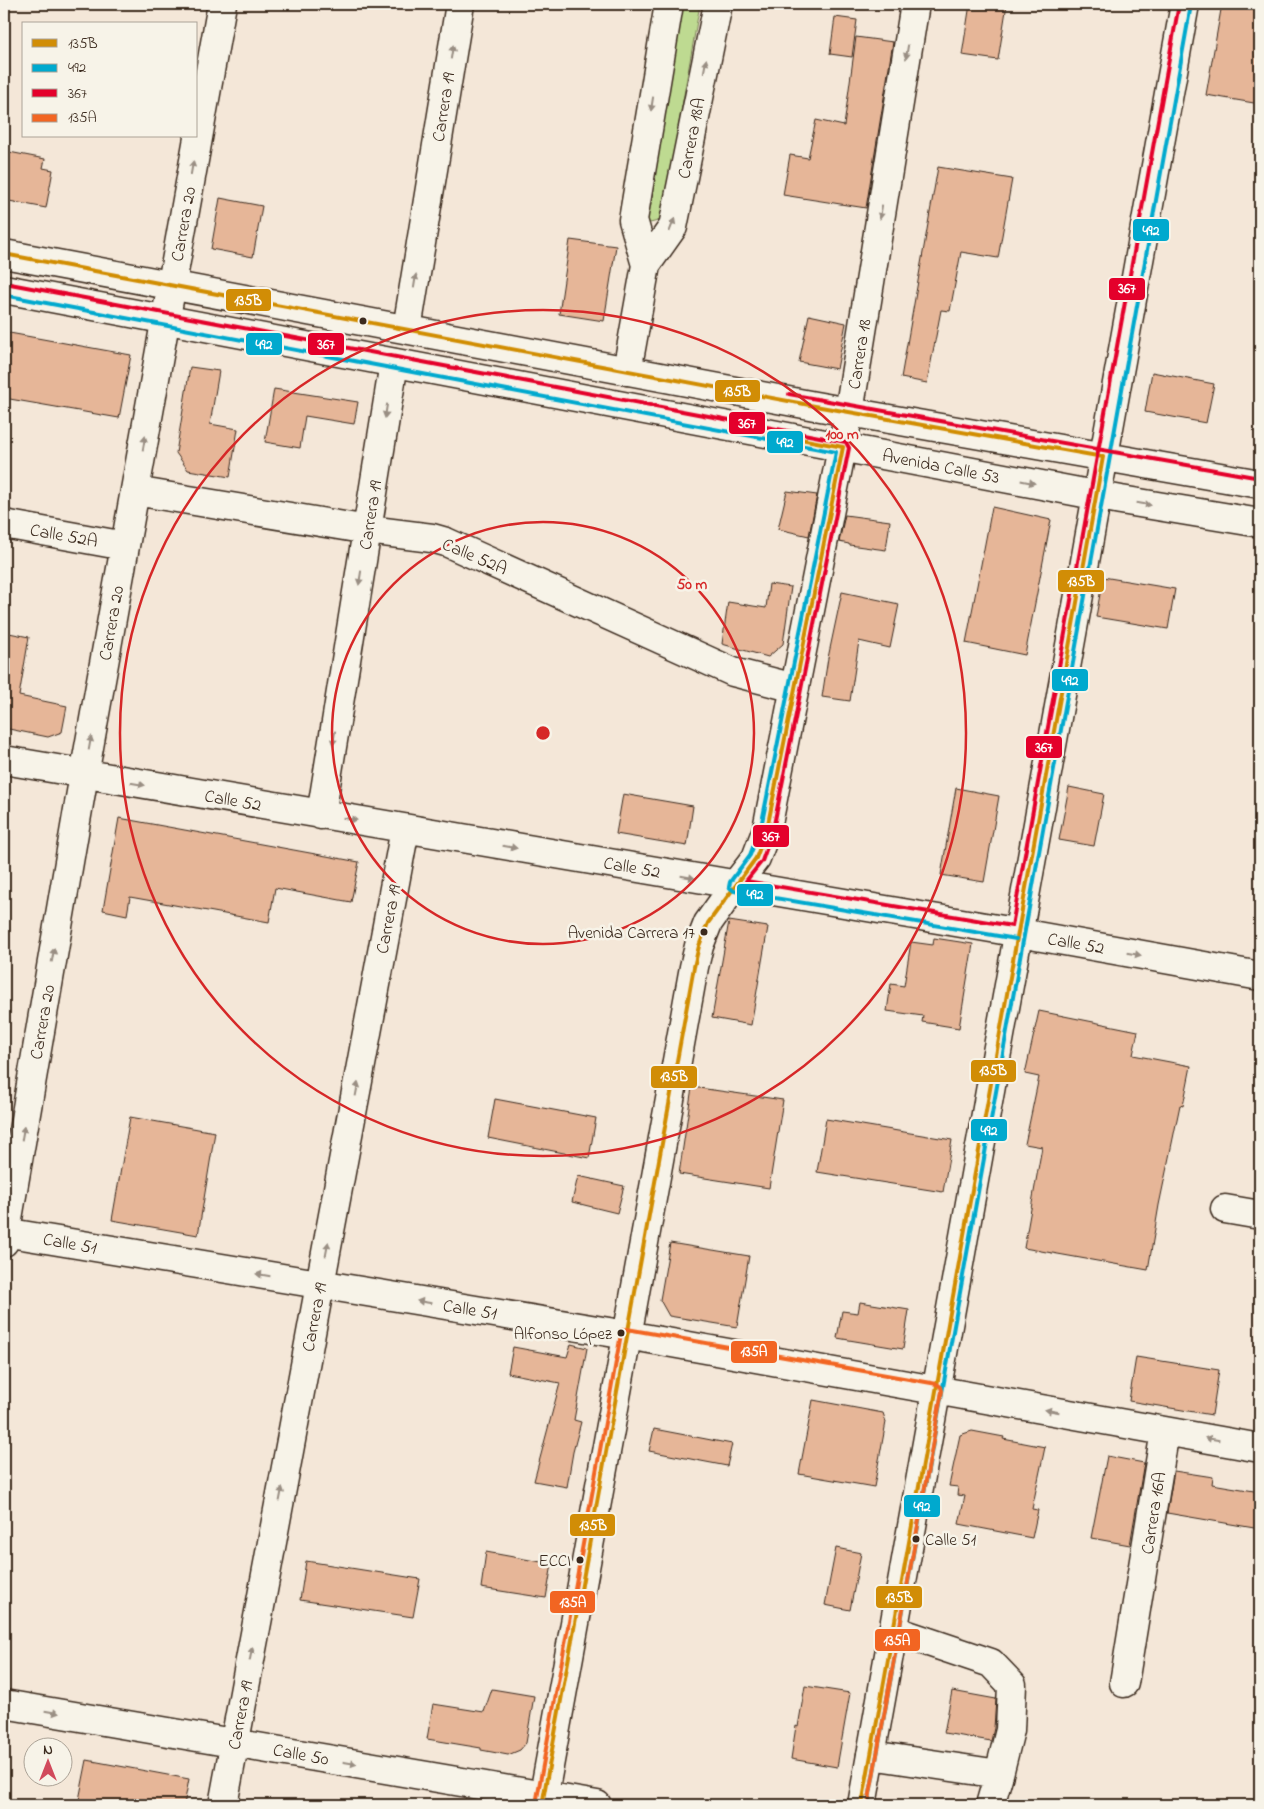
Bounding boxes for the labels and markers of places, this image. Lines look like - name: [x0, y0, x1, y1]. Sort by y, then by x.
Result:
- unlabelled marker: [358, 316, 368, 326]
- centre of rings: [534, 724, 552, 742]
- place label: Avenida Carrera 17: [568, 921, 695, 946]
- marker: Avenida Carrera 17: [699, 927, 709, 937]
- place label: Alfonso López: [514, 1322, 613, 1347]
- marker: Alfonso López: [616, 1328, 626, 1338]
- place label: Calle 51: [925, 1528, 977, 1553]
- marker: Calle 51: [911, 1534, 921, 1544]
- place label: ECCI: [539, 1549, 571, 1574]
- marker: ECCI: [575, 1555, 585, 1565]

